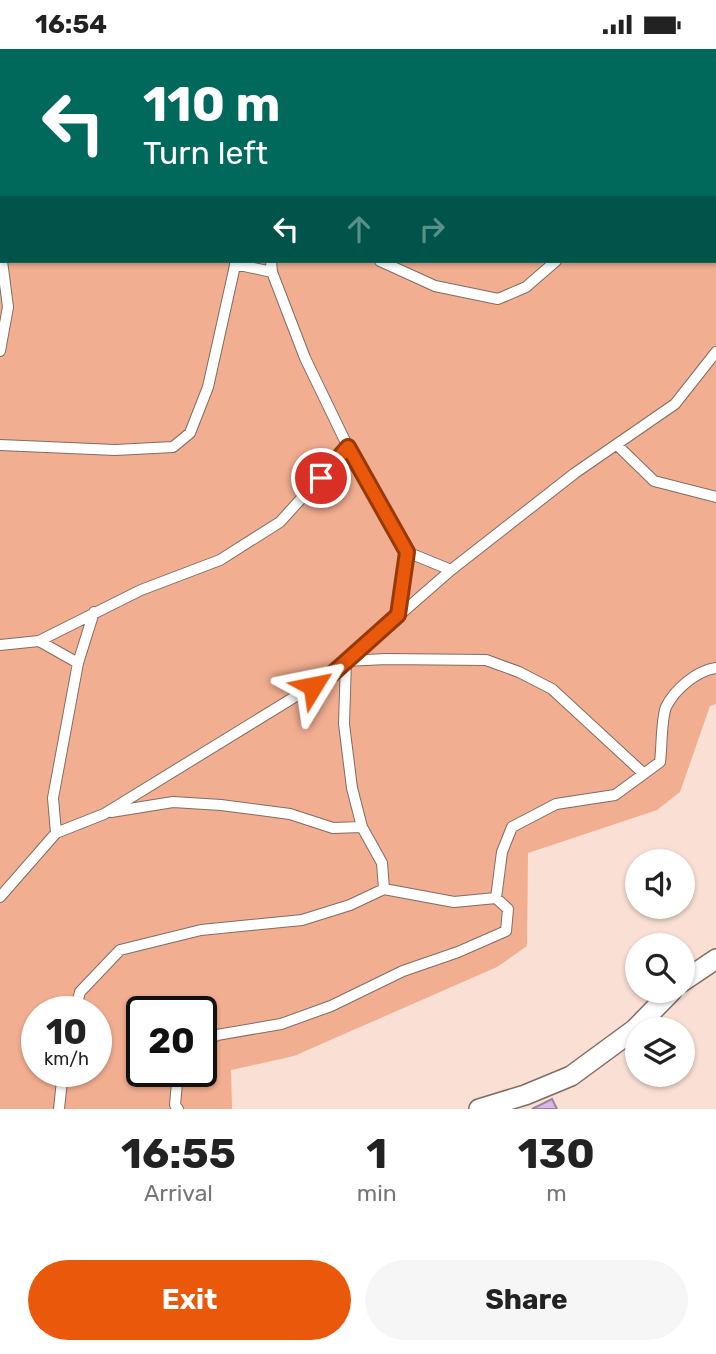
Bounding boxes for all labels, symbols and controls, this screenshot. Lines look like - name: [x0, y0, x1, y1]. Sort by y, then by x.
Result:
- text: 16:54: [35, 9, 107, 40]
- text: 110 m: [143, 75, 280, 133]
- icon: left: [28, 77, 119, 168]
- text: Turn left: [143, 134, 268, 172]
- icon: left: [267, 210, 305, 248]
- icon: ahead: [340, 210, 378, 248]
- icon: right: [413, 210, 451, 248]
- pin: [291, 448, 351, 508]
- icon: arrive: [302, 459, 340, 497]
- position arrow: [276, 649, 350, 723]
- map controls: [625, 849, 695, 1087]
- button: sound: [625, 849, 695, 919]
- button: search: [625, 933, 695, 1003]
- speed limit sign: 20: [126, 996, 217, 1087]
- text: 10: [46, 1011, 87, 1053]
- button: layers: [625, 1017, 695, 1087]
- text: km/h: [44, 1048, 89, 1070]
- text: 16:55: [121, 1129, 236, 1179]
- text: 1: [366, 1129, 387, 1179]
- text: 130: [518, 1129, 595, 1179]
- text: Arrival: [144, 1179, 213, 1207]
- text: min: [357, 1179, 397, 1207]
- text: m: [546, 1179, 567, 1207]
- button: Exit: [28, 1260, 351, 1340]
- button: Share: [365, 1260, 688, 1340]

